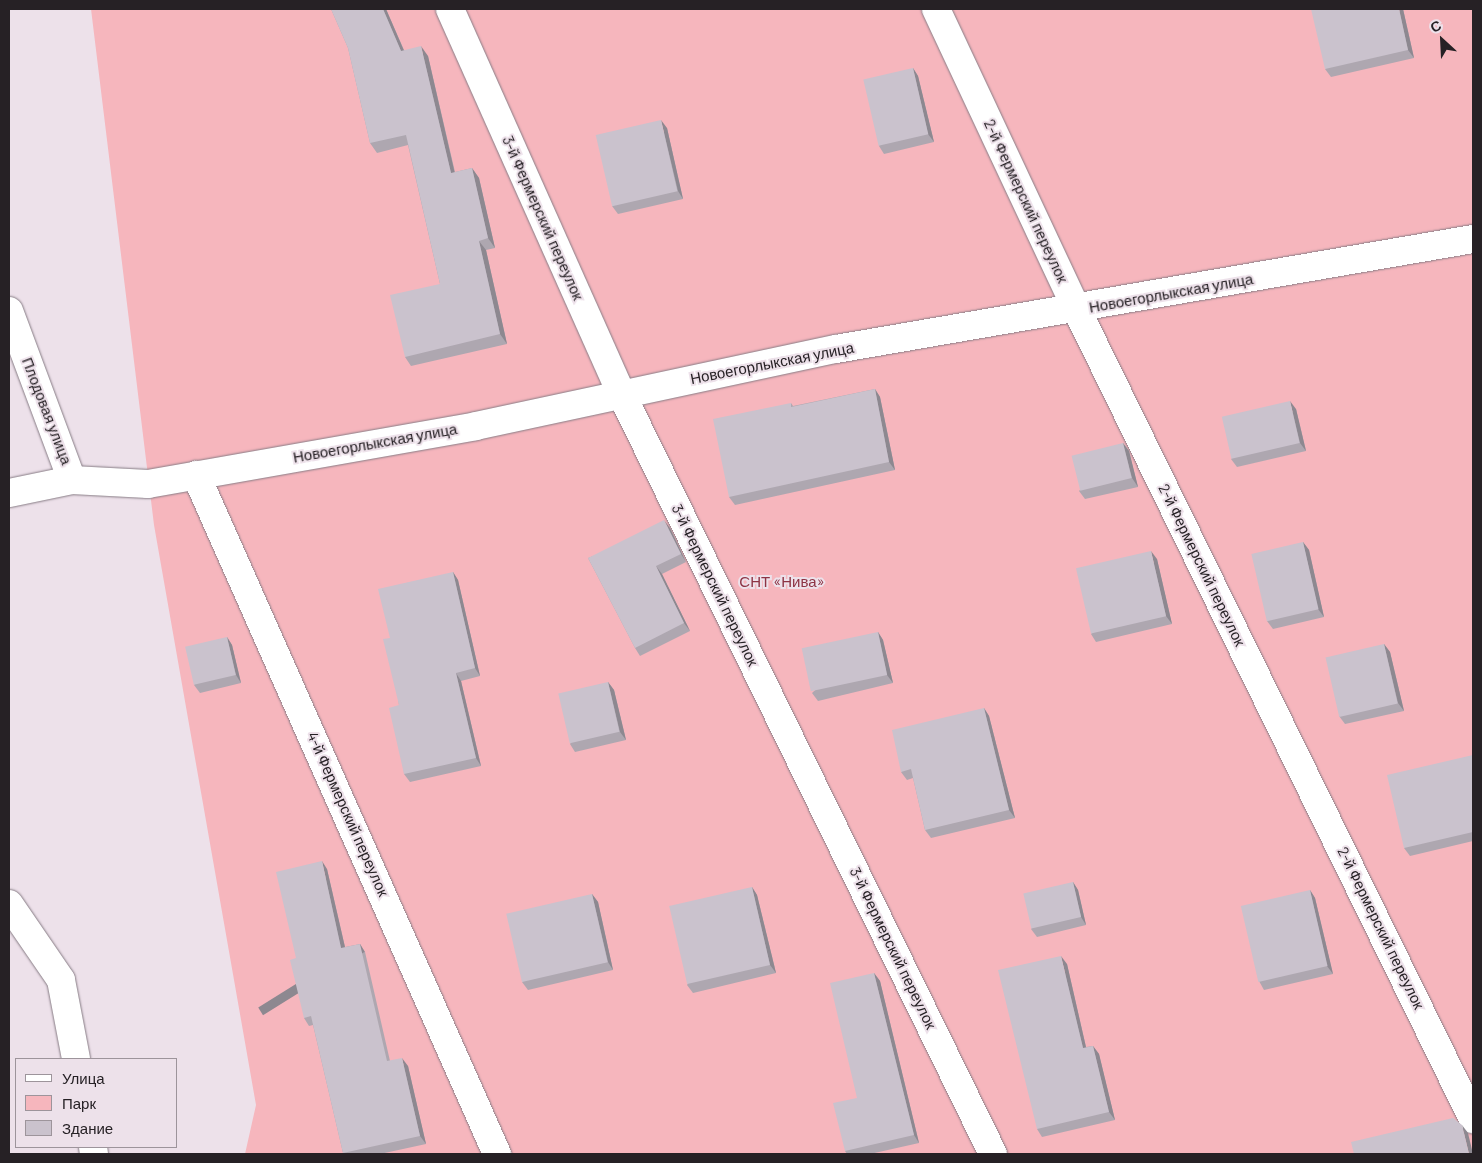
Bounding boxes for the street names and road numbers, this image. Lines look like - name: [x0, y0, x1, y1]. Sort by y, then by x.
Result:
- street label: 2-й Фермерский переулок: [980, 116, 1072, 286]
- street label: 3-й Фермерский переулок: [499, 133, 587, 303]
- street label: Новоегорлыкская улица: [1088, 270, 1254, 316]
- street label: Новоегорлыкская улица: [689, 338, 855, 388]
- street label: Плодовая улица: [18, 355, 76, 467]
- street label: Новоегорлыкская улица: [292, 420, 458, 466]
- street label: 2-й Фермерский переулок: [1155, 481, 1249, 649]
- street label: 3-й Фермерский переулок: [668, 501, 762, 669]
- street label: 4-й Фермерский переулок: [303, 729, 393, 899]
- street label: 2-й Фермерский переулок: [1334, 844, 1428, 1012]
- street label: 3-й Фермерский переулок: [846, 864, 940, 1032]

